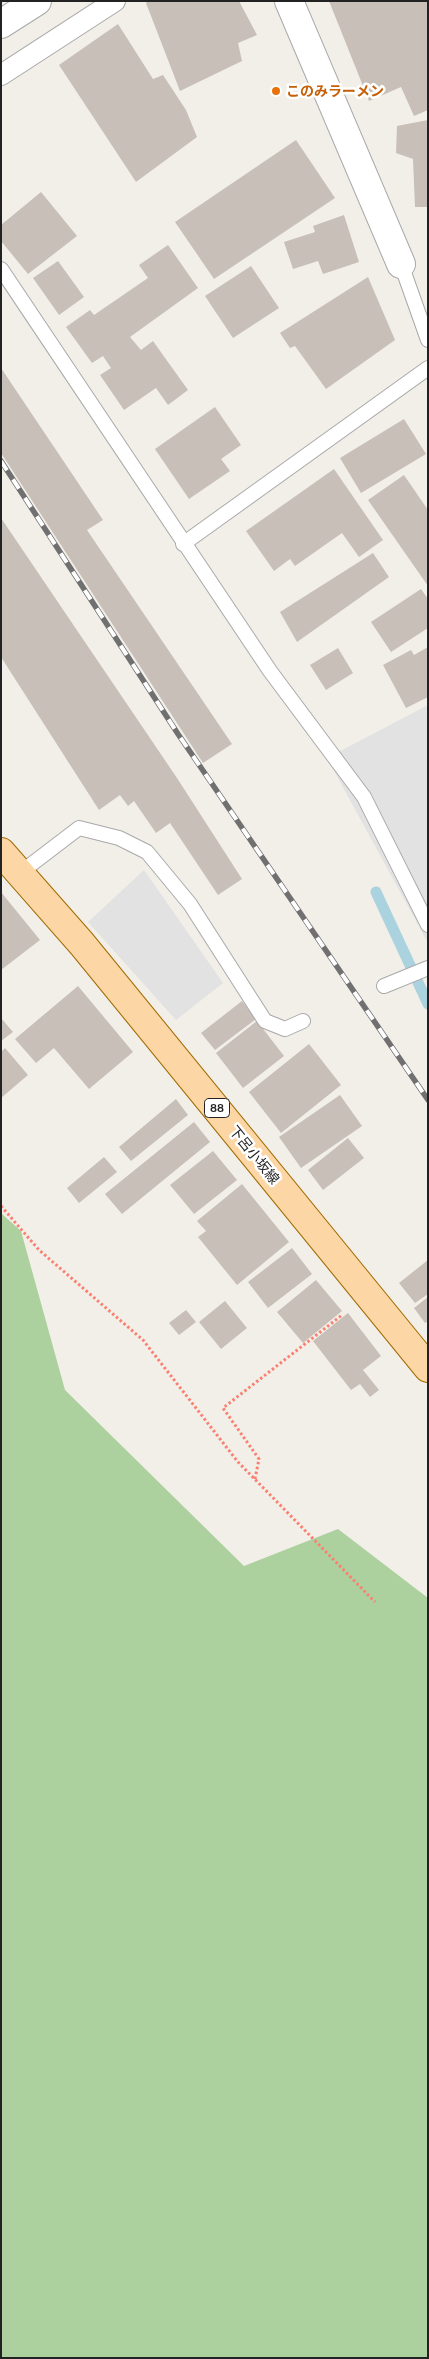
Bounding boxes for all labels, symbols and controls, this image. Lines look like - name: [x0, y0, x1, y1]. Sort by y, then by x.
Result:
- place label: このみラーメン: [286, 83, 384, 99]
- marker: このみラーメン: [270, 85, 282, 97]
- road number: 88: [204, 1098, 230, 1118]
- street label: 下呂小坂線: [225, 1123, 283, 1187]

